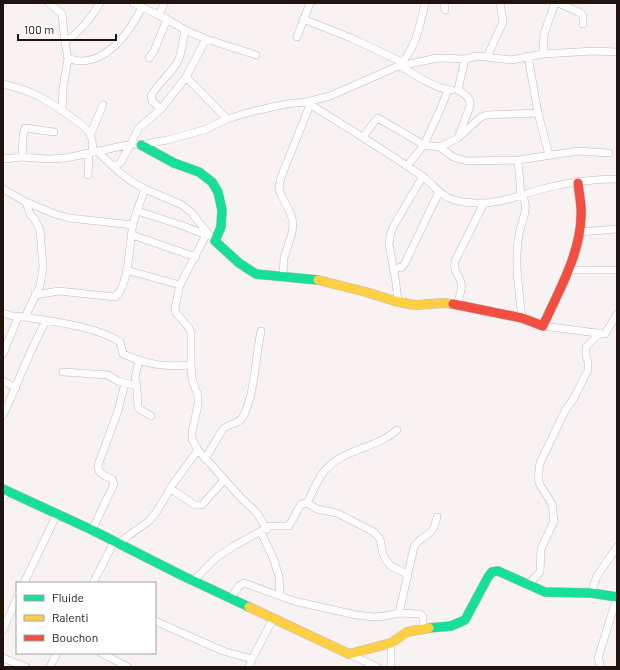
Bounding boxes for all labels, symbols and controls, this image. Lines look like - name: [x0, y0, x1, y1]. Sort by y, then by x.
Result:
- scale bar: [18, 16, 116, 42]
- text: 100 m: [24, 22, 54, 36]
- legend: [16, 582, 156, 654]
- text: Fluide: [52, 590, 84, 604]
- text: Ralenti: [52, 610, 89, 624]
- text: Bouchon: [52, 630, 98, 644]

